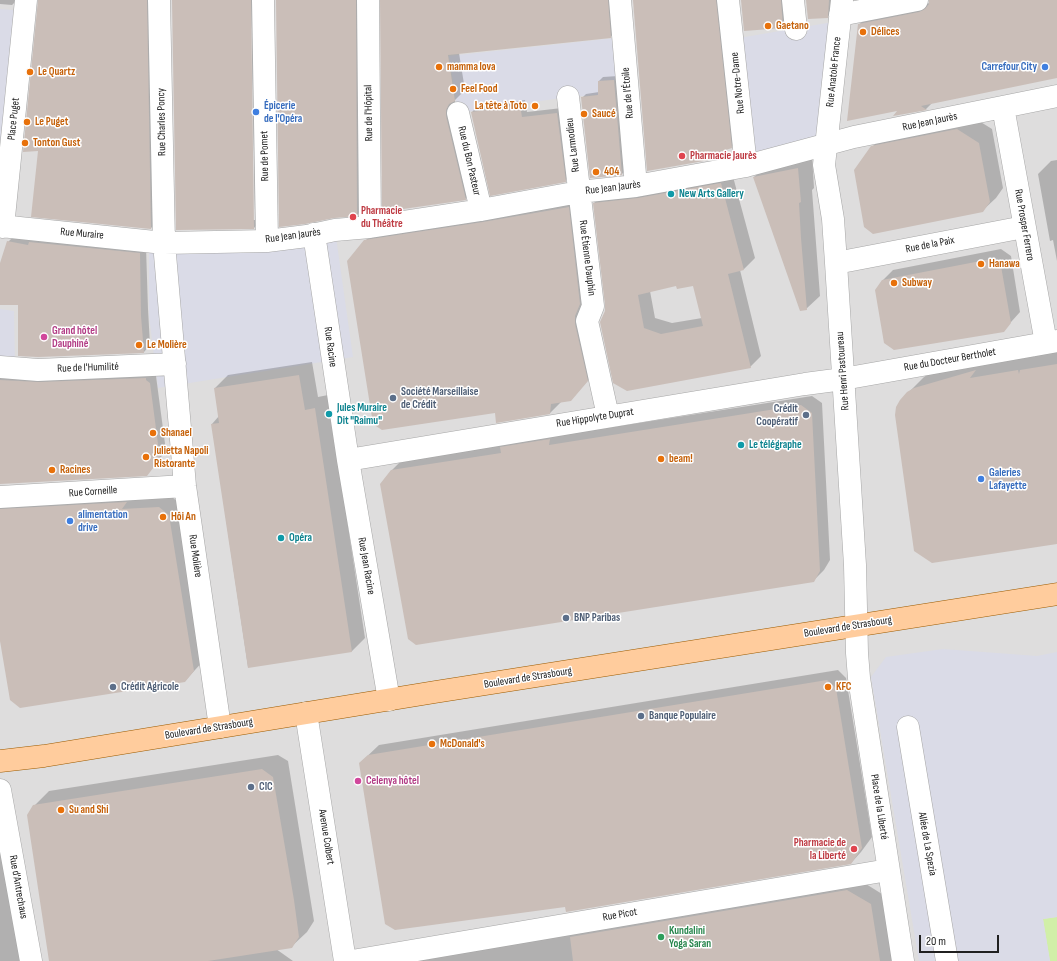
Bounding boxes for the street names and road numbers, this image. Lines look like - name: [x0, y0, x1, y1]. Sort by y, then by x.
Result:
- street label: Rue Anatole France: [824, 36, 844, 108]
- street label: Rue Notre-Dame: [728, 52, 748, 114]
- street label: Rue de l'Étoile: [619, 67, 637, 119]
- street label: Rue de l'Hôpital: [362, 85, 376, 141]
- street label: Rue Charles Poncy: [155, 88, 169, 156]
- street label: Place Puget: [5, 97, 23, 141]
- street label: Rue Jean Jaurès: [901, 110, 959, 134]
- street label: Rue Larmodieu: [563, 117, 583, 173]
- street label: Rue du Bon Pasteur: [455, 125, 483, 197]
- street label: Rue de Pomet: [258, 131, 272, 181]
- street label: Rue Jean Jaurès: [585, 178, 641, 198]
- street label: Rue Prosper Ferrero: [1011, 188, 1037, 262]
- street label: Rue Étienne Dauphin: [576, 219, 598, 297]
- street label: Rue Muraire: [60, 226, 104, 242]
- street label: Rue Jean Jaurès: [265, 226, 321, 246]
- street label: Rue de la Paix: [904, 234, 956, 256]
- street label: Rue Racine: [321, 326, 339, 368]
- street label: Rue Henri Pastoureau: [834, 331, 852, 411]
- street label: Rue du Docteur Bertholet: [903, 345, 997, 375]
- street label: Rue de l'Humilité: [57, 360, 119, 376]
- street label: Rue Hippolyte Duprat: [555, 405, 635, 431]
- street label: Rue Corneille: [68, 484, 118, 500]
- street label: Rue Molière: [185, 534, 205, 578]
- street label: Rue Jean Racine: [354, 536, 378, 596]
- street label: Boulevard de Strasbourg: [803, 614, 893, 640]
- street label: Boulevard de Strasbourg: [483, 665, 573, 691]
- street label: Boulevard de Strasbourg: [164, 716, 254, 742]
- street label: Place de la Liberté: [867, 773, 891, 841]
- street label: Avenue Colbert: [315, 808, 337, 866]
- street label: Allée de La Spezia: [915, 811, 939, 877]
- street label: Rue d'Antrechaus: [6, 854, 30, 920]
- street label: Rue Picot: [602, 905, 638, 925]

